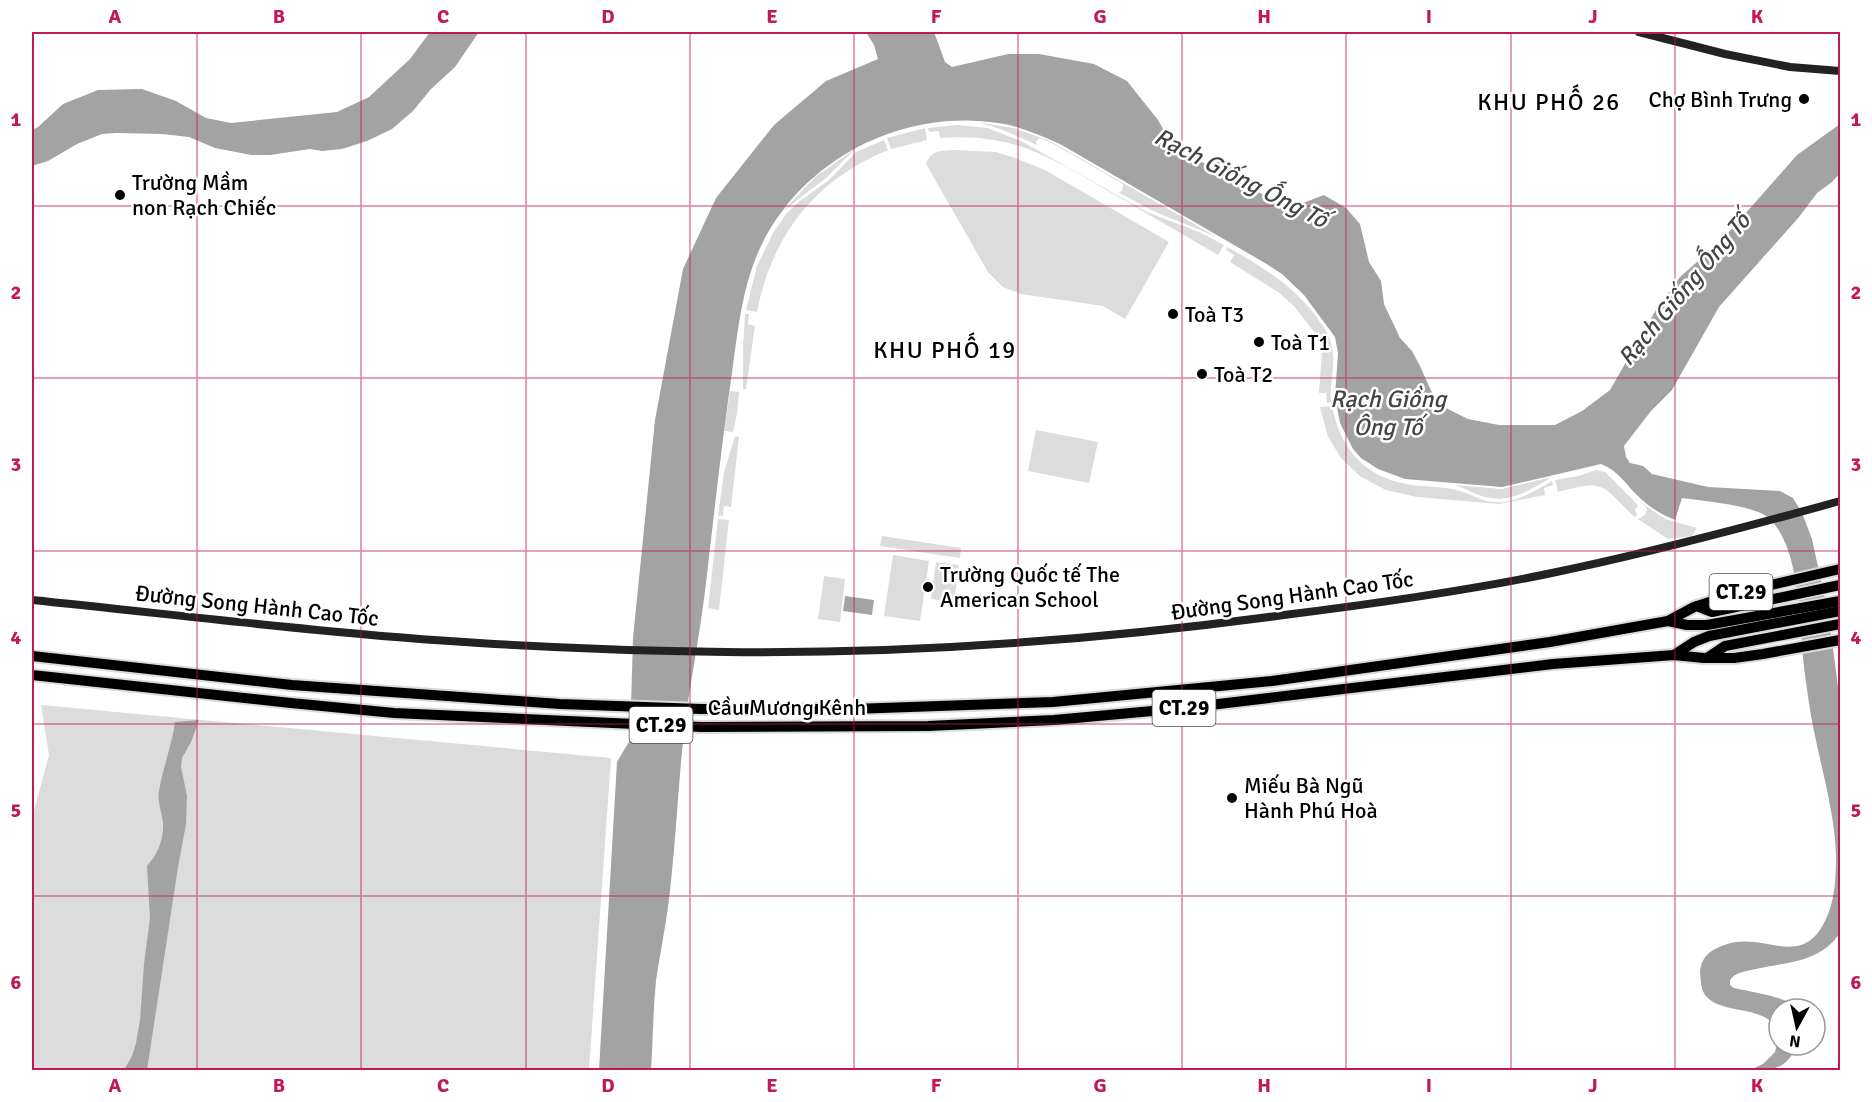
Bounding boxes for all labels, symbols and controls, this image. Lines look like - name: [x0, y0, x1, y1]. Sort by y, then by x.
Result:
- text: A: [109, 4, 122, 29]
- text: B: [273, 4, 285, 29]
- text: C: [437, 4, 449, 29]
- text: D: [601, 4, 615, 29]
- text: E: [766, 4, 778, 29]
- text: F: [931, 4, 942, 29]
- text: G: [1093, 4, 1107, 29]
- text: H: [1257, 4, 1271, 29]
- text: I: [1426, 4, 1432, 29]
- text: J: [1588, 4, 1598, 29]
- text: K: [1751, 4, 1764, 29]
- district label: KHU PHỐ 26: [1477, 84, 1621, 117]
- place label: Chợ Bình Trưng: [1648, 86, 1792, 113]
- marker: Chợ Bình Trưng: [1797, 92, 1811, 106]
- text: 1: [11, 107, 22, 132]
- text: 1: [1851, 107, 1862, 132]
- water label: Rạch Giống Ống Tố: [1149, 119, 1339, 237]
- place label: Trường Mầm non Rạch Chiếc: [132, 169, 276, 221]
- marker: Trường Mầm non Rạch Chiếc: [113, 188, 127, 202]
- water label: Rạch Giống Ống Tố: [1609, 200, 1760, 372]
- text: 2: [11, 280, 21, 305]
- text: 2: [1851, 280, 1861, 305]
- place label: Toà T3: [1185, 301, 1244, 328]
- marker: Toà T3: [1166, 307, 1180, 321]
- place label: Toà T1: [1271, 329, 1330, 356]
- district label: KHU PHỐ 19: [873, 332, 1017, 365]
- marker: Toà T1: [1252, 335, 1266, 349]
- place label: Toà T2: [1214, 361, 1273, 388]
- marker: Toà T2: [1195, 367, 1209, 381]
- water label: Rạch Giồng Ông Tố: [1330, 384, 1448, 442]
- text: 3: [11, 452, 21, 477]
- text: 3: [1851, 452, 1861, 477]
- place label: Trường Quốc tế The American School: [940, 561, 1120, 613]
- street label: Đường Song Hành Cao Tốc: [1169, 565, 1415, 626]
- road number: CT.29: [1710, 574, 1772, 610]
- street label: Đường Song Hành Cao Tốc: [134, 579, 380, 632]
- marker: Trường Quốc tế The American School: [921, 580, 935, 594]
- text: 4: [11, 625, 22, 650]
- text: 4: [1851, 625, 1862, 650]
- road number: CT.29: [1152, 690, 1216, 726]
- street label: Cầu Mương Kênh: [708, 694, 866, 721]
- road number: CT.29: [630, 707, 692, 743]
- place label: Miếu Bà Ngũ Hành Phú Hoà: [1244, 772, 1378, 824]
- marker: Miếu Bà Ngũ Hành Phú Hoà: [1225, 791, 1239, 805]
- text: 5: [11, 798, 21, 823]
- text: 5: [1851, 798, 1861, 823]
- text: 6: [11, 970, 22, 995]
- text: 6: [1851, 970, 1862, 995]
- north arrow: [1767, 997, 1827, 1057]
- text: N: [1788, 1030, 1802, 1052]
- text: A: [109, 1073, 122, 1098]
- text: B: [273, 1073, 285, 1098]
- text: C: [437, 1073, 449, 1098]
- text: D: [601, 1073, 615, 1098]
- text: E: [766, 1073, 778, 1098]
- text: F: [931, 1073, 942, 1098]
- text: G: [1093, 1073, 1107, 1098]
- text: H: [1257, 1073, 1271, 1098]
- text: I: [1426, 1073, 1432, 1098]
- text: J: [1588, 1073, 1598, 1098]
- text: K: [1751, 1073, 1764, 1098]

